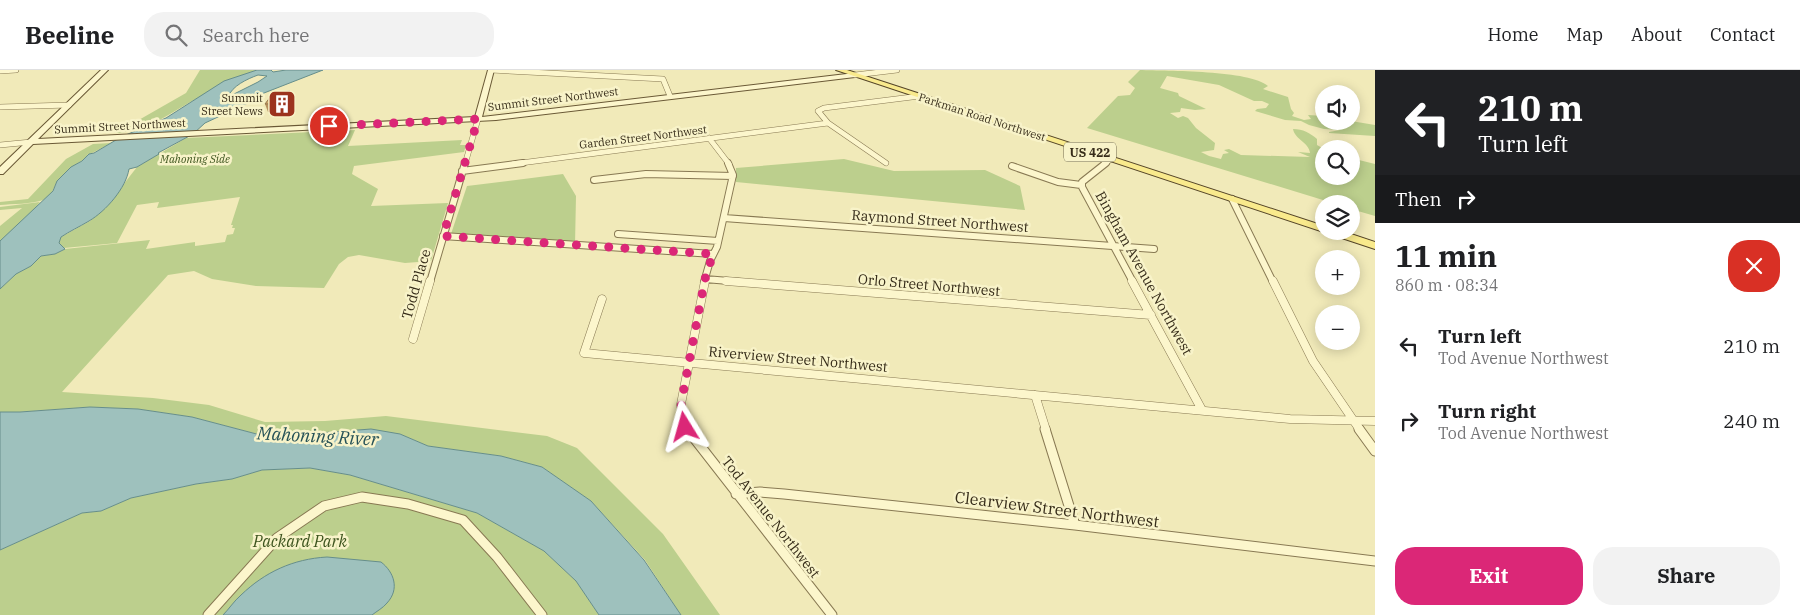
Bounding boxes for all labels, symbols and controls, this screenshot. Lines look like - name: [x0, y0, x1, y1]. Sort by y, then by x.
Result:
- search box: [144, 12, 494, 57]
- text: Beeline: [25, 19, 114, 51]
- icon: search: [162, 21, 190, 49]
- text: Search here: [202, 23, 309, 47]
- text: Home: [1487, 23, 1539, 46]
- text: Map: [1567, 23, 1603, 46]
- text: About: [1631, 23, 1682, 46]
- text: Contact: [1710, 23, 1775, 46]
- street label: Summit Street Northwest: [487, 84, 619, 114]
- map controls: [1315, 85, 1360, 350]
- button: sound: [1315, 85, 1360, 130]
- text: 210 m: [1478, 85, 1583, 131]
- building icon: Summit Street News: [267, 89, 297, 119]
- street label: Parkman Road Northwest: [917, 90, 1047, 144]
- icon: left: [1395, 90, 1460, 155]
- place label: Summit Street News: [201, 91, 263, 118]
- pin: [308, 105, 350, 147]
- icon: arrive: [315, 112, 343, 140]
- street label: Summit Street Northwest: [54, 116, 186, 136]
- street label: Garden Street Northwest: [578, 122, 708, 152]
- text: Turn left: [1478, 129, 1568, 158]
- button: search: [1315, 140, 1360, 185]
- road number: US 422: [1064, 142, 1116, 161]
- park label: Mahoning Side: [159, 152, 230, 166]
- icon: right: [1452, 185, 1480, 213]
- text: Then: [1395, 187, 1442, 211]
- street label: Bingham Avenue Northwest: [1091, 188, 1197, 358]
- button: layers: [1315, 195, 1360, 240]
- street label: Raymond Street Northwest: [851, 206, 1029, 236]
- text: 11 min: [1395, 236, 1497, 275]
- button: close: [1728, 240, 1780, 292]
- street label: Todd Place: [397, 247, 435, 321]
- button: +: [1315, 250, 1360, 295]
- street label: Orlo Street Northwest: [857, 270, 1001, 300]
- text: 860 m · 08:34: [1395, 275, 1498, 295]
- button: −: [1315, 305, 1360, 350]
- text: Turn left: [1438, 324, 1521, 348]
- icon: left: [1395, 332, 1423, 360]
- text: 210 m: [1723, 334, 1780, 358]
- street label: Riverview Street Northwest: [708, 342, 888, 376]
- text: Tod Avenue Northwest: [1438, 348, 1609, 368]
- text: Turn right: [1438, 399, 1536, 423]
- position arrow: [658, 400, 710, 452]
- icon: right: [1395, 407, 1423, 435]
- text: 240 m: [1723, 409, 1780, 433]
- water label: Mahoning River: [256, 421, 381, 451]
- text: Tod Avenue Northwest: [1438, 423, 1609, 443]
- street label: Tod Avenue Northwest: [718, 453, 824, 581]
- street label: Clearview Street Northwest: [954, 487, 1161, 531]
- park label: Packard Park: [252, 531, 348, 551]
- button: Exit: [1395, 547, 1583, 605]
- button: Share: [1593, 547, 1780, 605]

